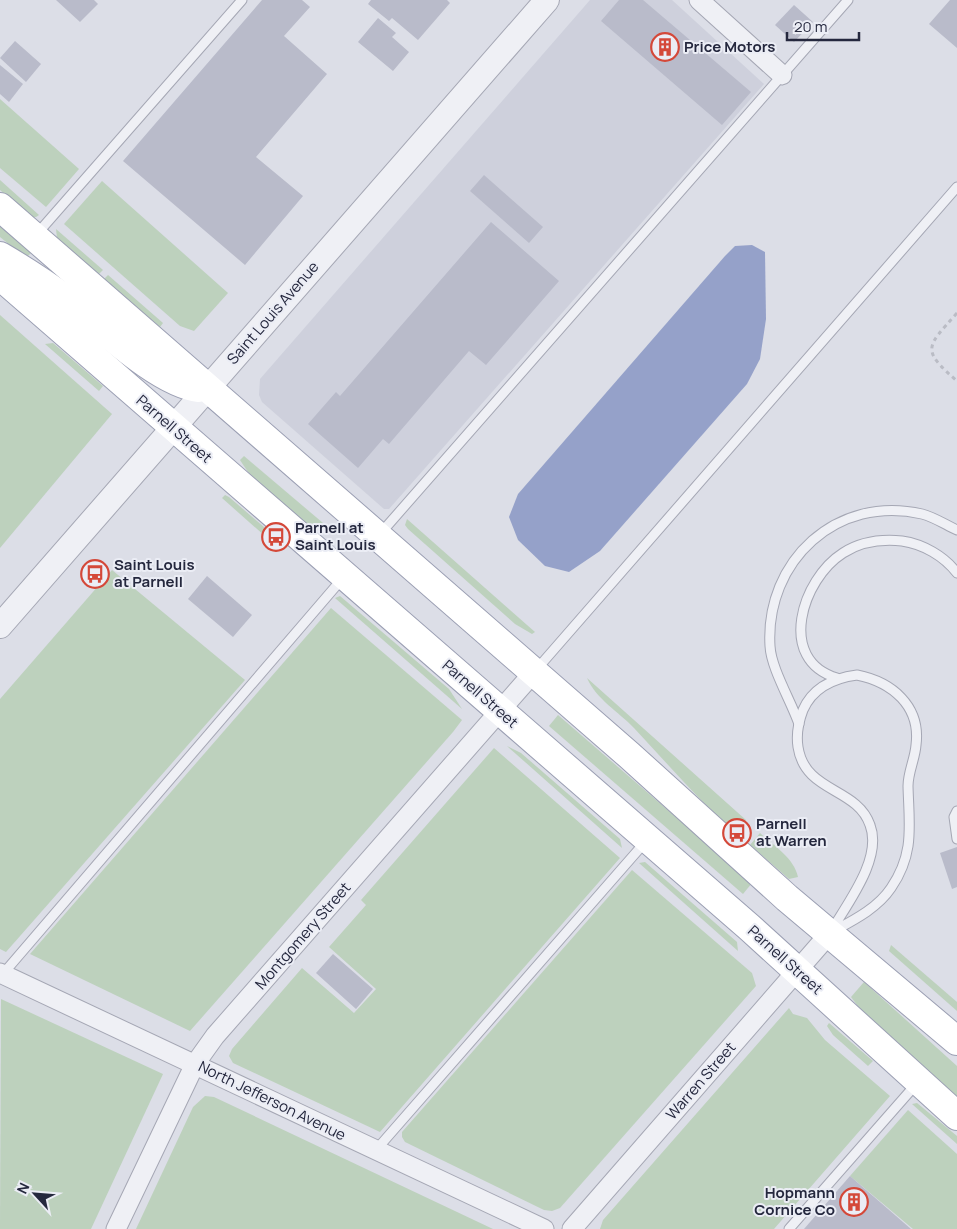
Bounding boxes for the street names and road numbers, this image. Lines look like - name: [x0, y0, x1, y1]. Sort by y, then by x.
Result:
- street label: Saint Louis Avenue: [222, 256, 323, 369]
- street label: Parnell Street: [132, 390, 217, 467]
- street label: Parnell Street: [438, 655, 523, 732]
- street label: Montgomery Street: [250, 878, 355, 994]
- street label: Parnell Street: [743, 920, 827, 999]
- street label: Warren Street: [661, 1037, 740, 1124]
- street label: North Jefferson Avenue: [195, 1056, 350, 1146]

